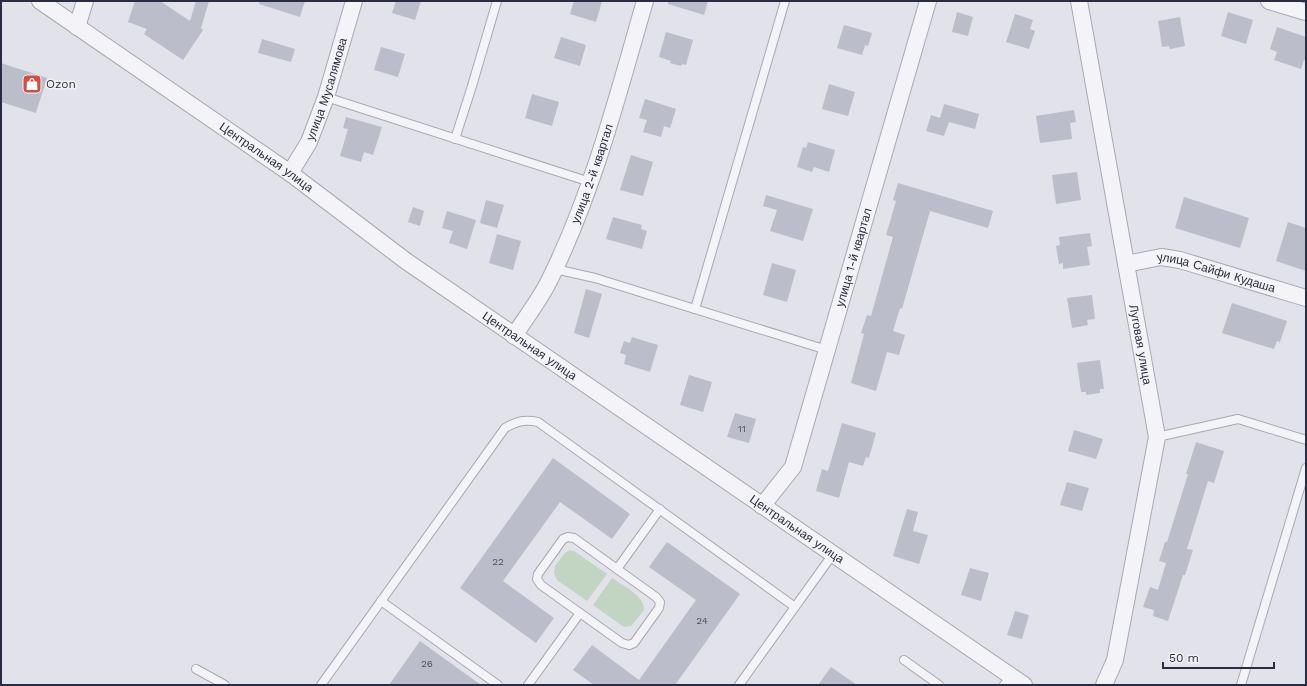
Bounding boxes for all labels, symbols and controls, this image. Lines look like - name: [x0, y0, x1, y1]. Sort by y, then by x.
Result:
- street label: улица Мусалямова: [303, 36, 350, 143]
- shop icon: Ozon: [21, 73, 43, 95]
- place label: Ozon: [46, 77, 76, 91]
- street label: Центральная улица: [217, 120, 316, 195]
- street label: улица 2-й квартал: [568, 122, 616, 226]
- street label: улица 1-й квартал: [833, 206, 875, 308]
- street label: улица Сайфи Кудаша: [1156, 250, 1277, 295]
- street label: Луговая улица: [1126, 303, 1155, 386]
- street label: Центральная улица: [480, 309, 580, 383]
- house number: 11: [738, 423, 746, 434]
- street label: Центральная улица: [747, 492, 847, 567]
- house number: 22: [492, 556, 504, 567]
- house number: 24: [696, 615, 708, 626]
- scale bar: [1163, 644, 1274, 670]
- text: 50 m: [1169, 651, 1199, 665]
- house number: 26: [421, 658, 433, 669]

